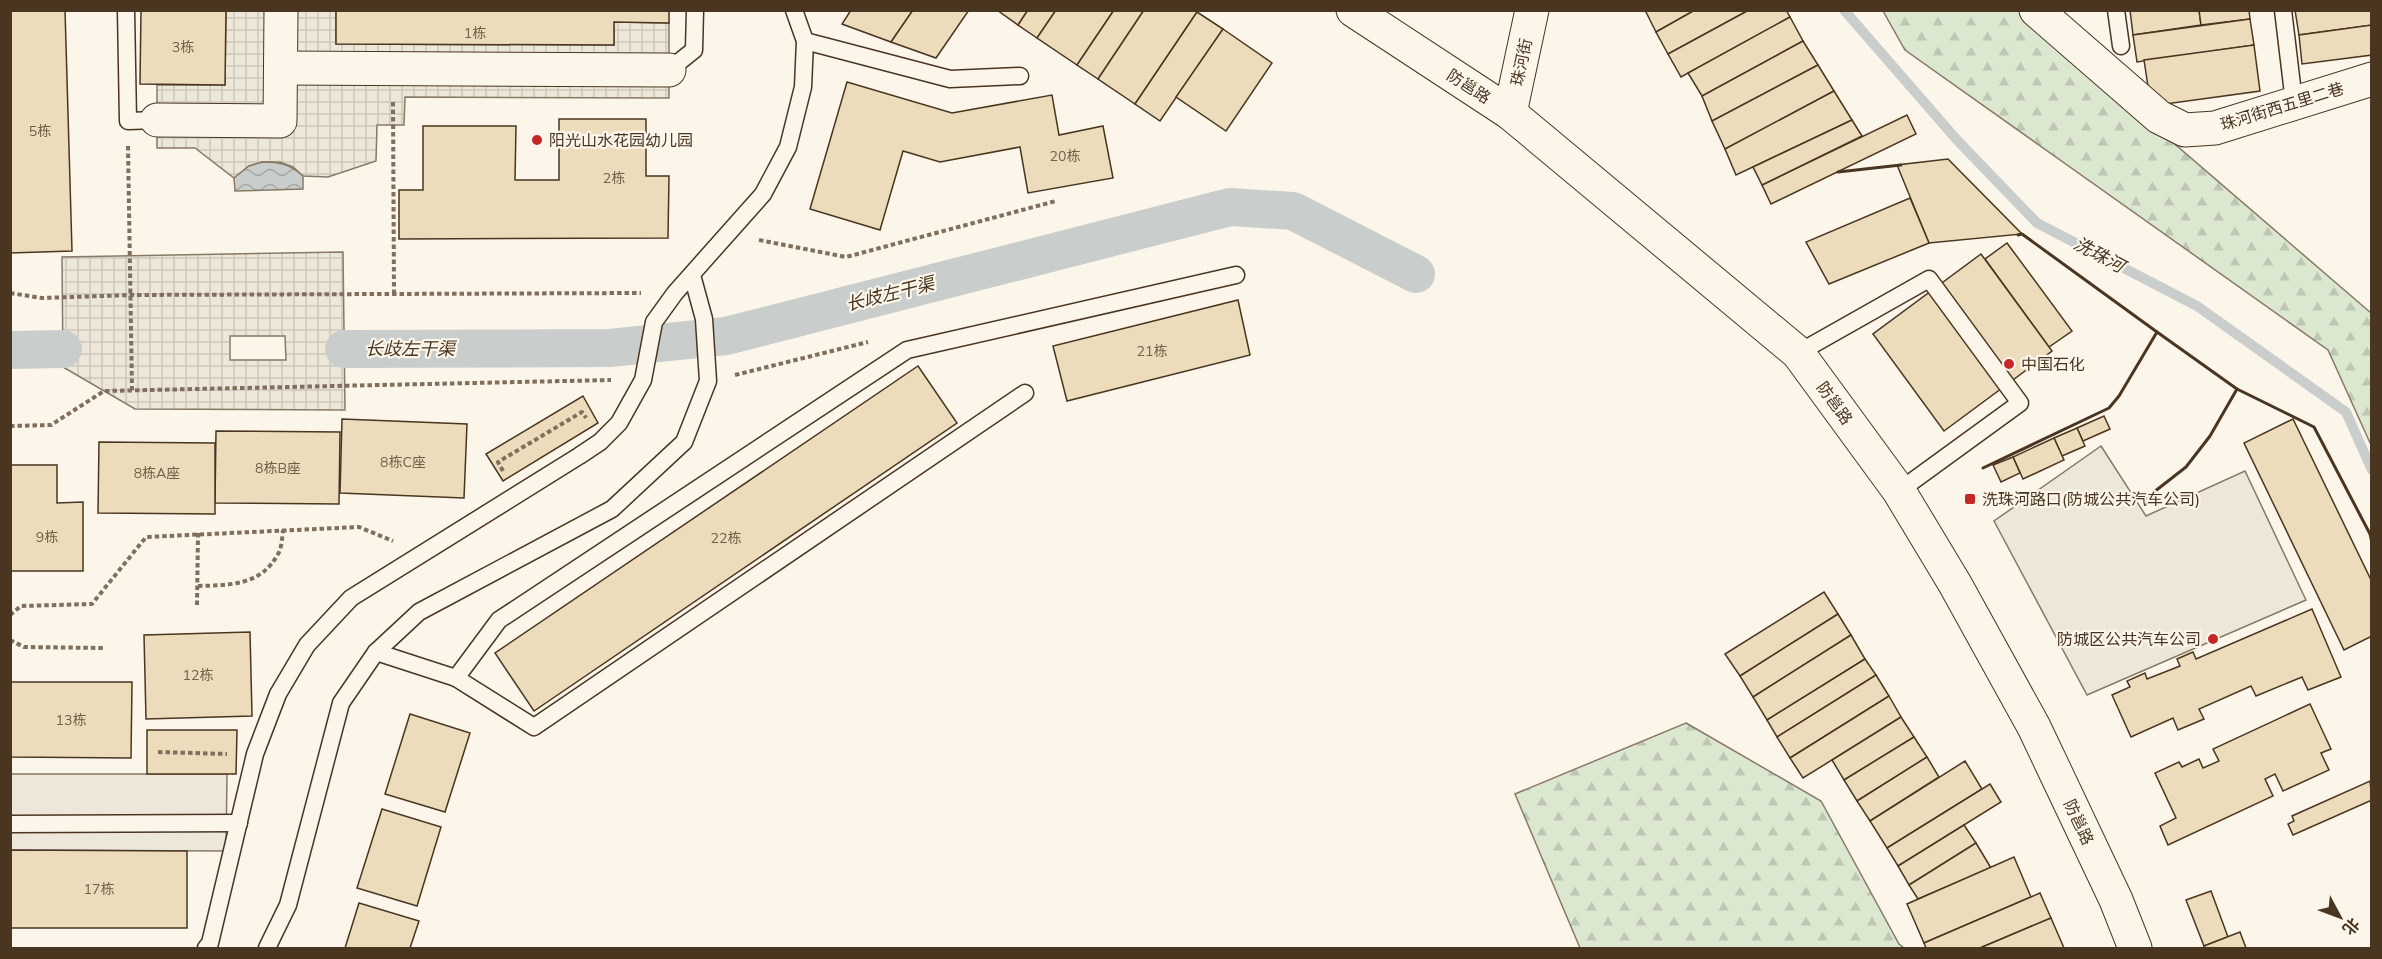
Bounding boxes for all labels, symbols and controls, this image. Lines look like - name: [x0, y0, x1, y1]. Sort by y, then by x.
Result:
- house number: 1栋: [464, 24, 486, 42]
- street label: 珠河街: [1506, 36, 1536, 88]
- house number: 3栋: [172, 38, 194, 56]
- street label: 防邕路: [1443, 65, 1495, 107]
- street label: 珠河街西五里二巷: [2218, 78, 2346, 134]
- house number: 5栋: [29, 122, 51, 140]
- place label: 阳光山水花园幼儿园: [549, 130, 693, 150]
- marker: 阳光山水花园幼儿园: [530, 133, 544, 147]
- house number: 20栋: [1050, 147, 1080, 165]
- house number: 2栋: [603, 169, 625, 187]
- water label: 洗珠河: [2070, 232, 2131, 279]
- water label: 长歧左干渠: [843, 271, 939, 316]
- water label: 长歧左干渠: [365, 337, 458, 360]
- house number: 21栋: [1137, 342, 1167, 360]
- place label: 中国石化: [2021, 354, 2085, 374]
- marker: 中国石化: [2002, 357, 2016, 371]
- street label: 防邕路: [1813, 378, 1857, 428]
- house number: 8栋C座: [380, 453, 426, 471]
- house number: 8栋B座: [255, 459, 301, 477]
- house number: 8栋A座: [134, 464, 180, 482]
- place label: 洗珠河路口(防城公共汽车公司): [1982, 489, 2200, 509]
- marker: 洗珠河路口(防城公共汽车公司): [1963, 492, 1977, 506]
- house number: 9栋: [36, 528, 58, 546]
- house number: 22栋: [711, 529, 741, 547]
- place label: 防城区公共汽车公司: [2057, 629, 2201, 649]
- marker: 防城区公共汽车公司: [2206, 632, 2220, 646]
- house number: 12栋: [183, 666, 213, 684]
- house number: 13栋: [56, 711, 86, 729]
- street label: 防邕路: [2060, 796, 2098, 848]
- house number: 17栋: [84, 880, 114, 898]
- north arrow: [2310, 887, 2370, 947]
- text: 北: [2339, 914, 2364, 939]

